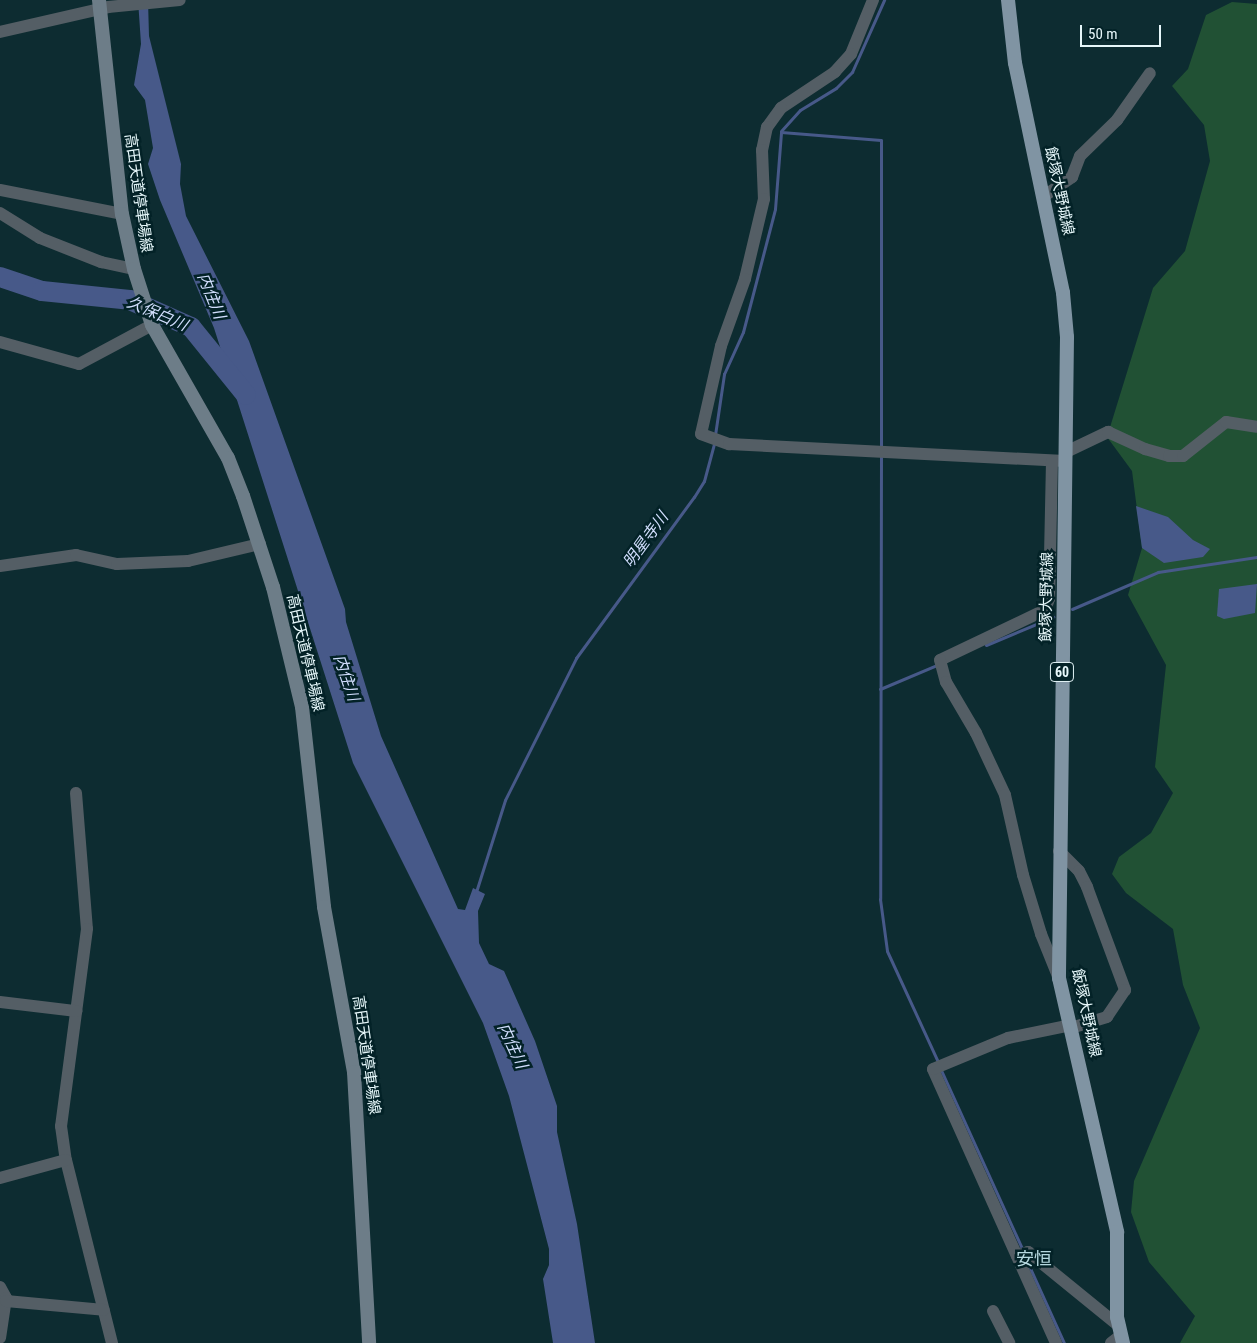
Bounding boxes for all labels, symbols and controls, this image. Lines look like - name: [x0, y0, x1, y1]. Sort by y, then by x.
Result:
- scale bar: [1082, 15, 1163, 47]
- text: 50 m: [1088, 25, 1118, 43]
- street label: 高田天道停車場線: [121, 132, 155, 254]
- street label: 飯塚大野城線: [1041, 145, 1077, 237]
- water label: 内住川: [193, 270, 229, 322]
- water label: 久保白川: [124, 293, 190, 335]
- water label: 明星寺川: [619, 508, 673, 572]
- street label: 飯塚大野城線: [1037, 552, 1057, 642]
- street label: 高田天道停車場線: [283, 593, 327, 713]
- water label: 内住川: [329, 652, 363, 704]
- road number: 60: [1050, 660, 1074, 684]
- street label: 飯塚大野城線: [1068, 967, 1104, 1059]
- street label: 高田天道停車場線: [349, 994, 383, 1116]
- water label: 内住川: [493, 1020, 531, 1072]
- district label: 安恒: [1016, 1248, 1052, 1270]

